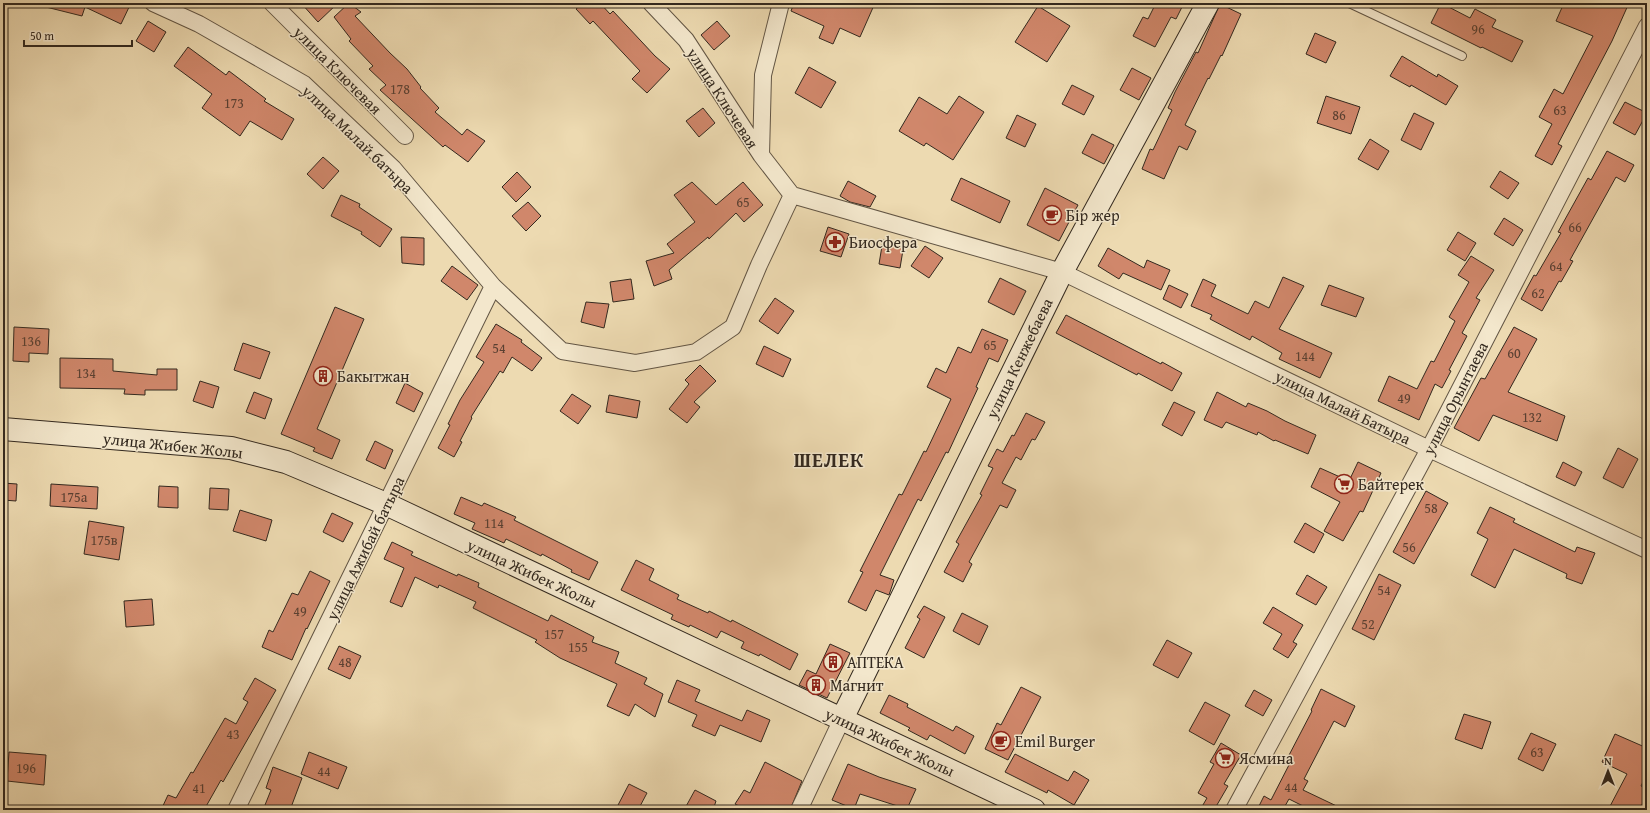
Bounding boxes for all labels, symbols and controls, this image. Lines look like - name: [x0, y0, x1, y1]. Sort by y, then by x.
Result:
- house number: 96: [1471, 19, 1485, 39]
- street label: улица Ключевая: [288, 20, 388, 120]
- scale bar: [24, 22, 132, 48]
- text: 50 m: [30, 27, 54, 44]
- street label: улица Ключевая: [681, 42, 765, 153]
- street label: улица Малай батыра: [296, 78, 420, 199]
- house number: 178: [390, 79, 410, 99]
- house number: 173: [224, 93, 244, 113]
- house number: 63: [1553, 100, 1567, 120]
- house number: 86: [1332, 105, 1346, 125]
- house number: 65: [736, 192, 750, 212]
- place label: Бір жер: [1066, 203, 1120, 227]
- cafe icon: Бір жер: [1041, 204, 1063, 226]
- house number: 66: [1568, 217, 1582, 237]
- place label: Биосфера: [849, 230, 918, 254]
- pharmacy icon: Биосфера: [824, 231, 846, 253]
- house number: 64: [1549, 256, 1563, 276]
- house number: 62: [1531, 283, 1545, 303]
- street label: улица Кенжебаева: [979, 293, 1059, 423]
- house number: 136: [21, 331, 41, 351]
- house number: 65: [983, 335, 997, 355]
- street label: улица Орынтаева: [1416, 337, 1494, 459]
- house number: 54: [492, 338, 506, 358]
- house number: 60: [1507, 343, 1521, 363]
- house number: 144: [1295, 346, 1315, 366]
- house number: 134: [76, 363, 96, 383]
- street label: улица Малай Батыра: [1270, 363, 1415, 450]
- place label: Бакытжан: [337, 364, 410, 388]
- building icon: Бакытжан: [312, 365, 334, 387]
- house number: 49: [1397, 388, 1411, 408]
- house number: 132: [1522, 407, 1542, 427]
- street label: улица Жибек Жолы: [101, 426, 244, 464]
- district label: ШЕЛЕК: [794, 445, 864, 474]
- street label: улица Ажибай батыра: [319, 472, 410, 625]
- place label: Байтерек: [1358, 472, 1425, 496]
- supermarket icon: Байтерек: [1333, 473, 1355, 495]
- house number: 175а: [61, 487, 88, 507]
- house number: 58: [1424, 498, 1438, 518]
- house number: 114: [484, 513, 504, 533]
- house number: 175в: [90, 530, 118, 550]
- street label: улица Жибек Жолы: [462, 532, 601, 614]
- house number: 56: [1402, 537, 1416, 557]
- house number: 54: [1377, 580, 1391, 600]
- house number: 49: [293, 601, 307, 621]
- house number: 52: [1361, 614, 1375, 634]
- house number: 157: [544, 624, 564, 644]
- house number: 155: [568, 637, 588, 657]
- place label: АПТЕКА: [847, 650, 904, 674]
- building icon: АПТЕКА: [822, 651, 844, 673]
- house number: 48: [338, 652, 352, 672]
- place label: Магнит: [830, 673, 884, 697]
- building icon: Магнит: [805, 674, 827, 696]
- street label: улица Жибек Жолы: [820, 701, 959, 783]
- house number: 43: [226, 724, 240, 744]
- place label: Emil Burger: [1015, 729, 1095, 753]
- cafe icon: Emil Burger: [990, 730, 1012, 752]
- house number: 63: [1530, 742, 1544, 762]
- place label: Ясмина: [1238, 746, 1294, 770]
- supermarket icon: Ясмина: [1214, 747, 1236, 769]
- north arrow: [1588, 751, 1628, 791]
- text: N: [1604, 753, 1612, 769]
- house number: 196: [16, 758, 36, 778]
- house number: 44: [317, 761, 331, 781]
- house number: 44: [1284, 777, 1298, 797]
- house number: 41: [192, 778, 206, 798]

